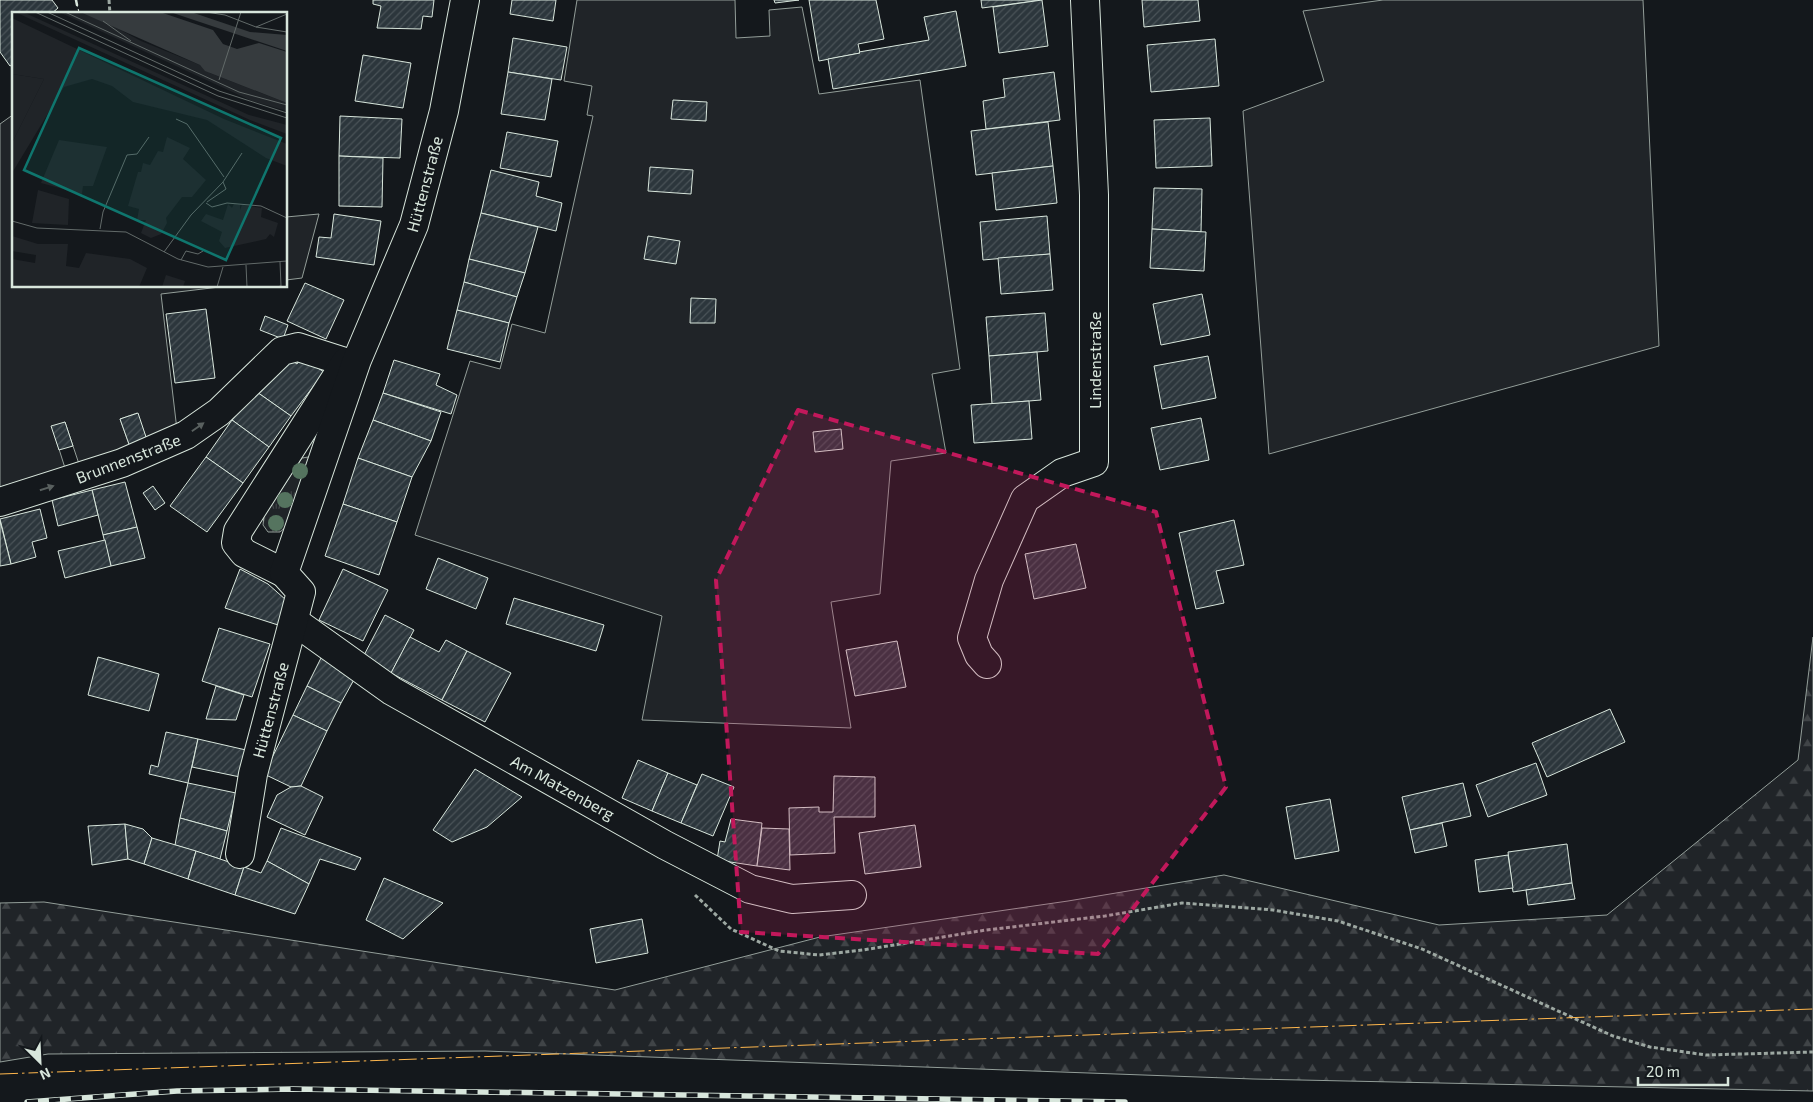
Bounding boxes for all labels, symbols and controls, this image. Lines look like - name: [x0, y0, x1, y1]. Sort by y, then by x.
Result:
- inset map: [12, 12, 288, 288]
- street label: Hüttenstraße: [402, 134, 446, 234]
- street label: Lindenstraße: [1085, 311, 1104, 409]
- one-way arrow: [191, 422, 205, 432]
- street label: Brunnenstraße: [73, 429, 183, 487]
- one-way arrow: [39, 484, 54, 491]
- street label: Hüttenstraße: [248, 660, 292, 760]
- street label: Am Matzenberg: [508, 751, 618, 823]
- north arrow: [15, 1037, 65, 1087]
- scale bar: [1638, 1054, 1728, 1086]
- text: 20 m: [1646, 1062, 1680, 1080]
- text: N: [37, 1065, 54, 1084]

